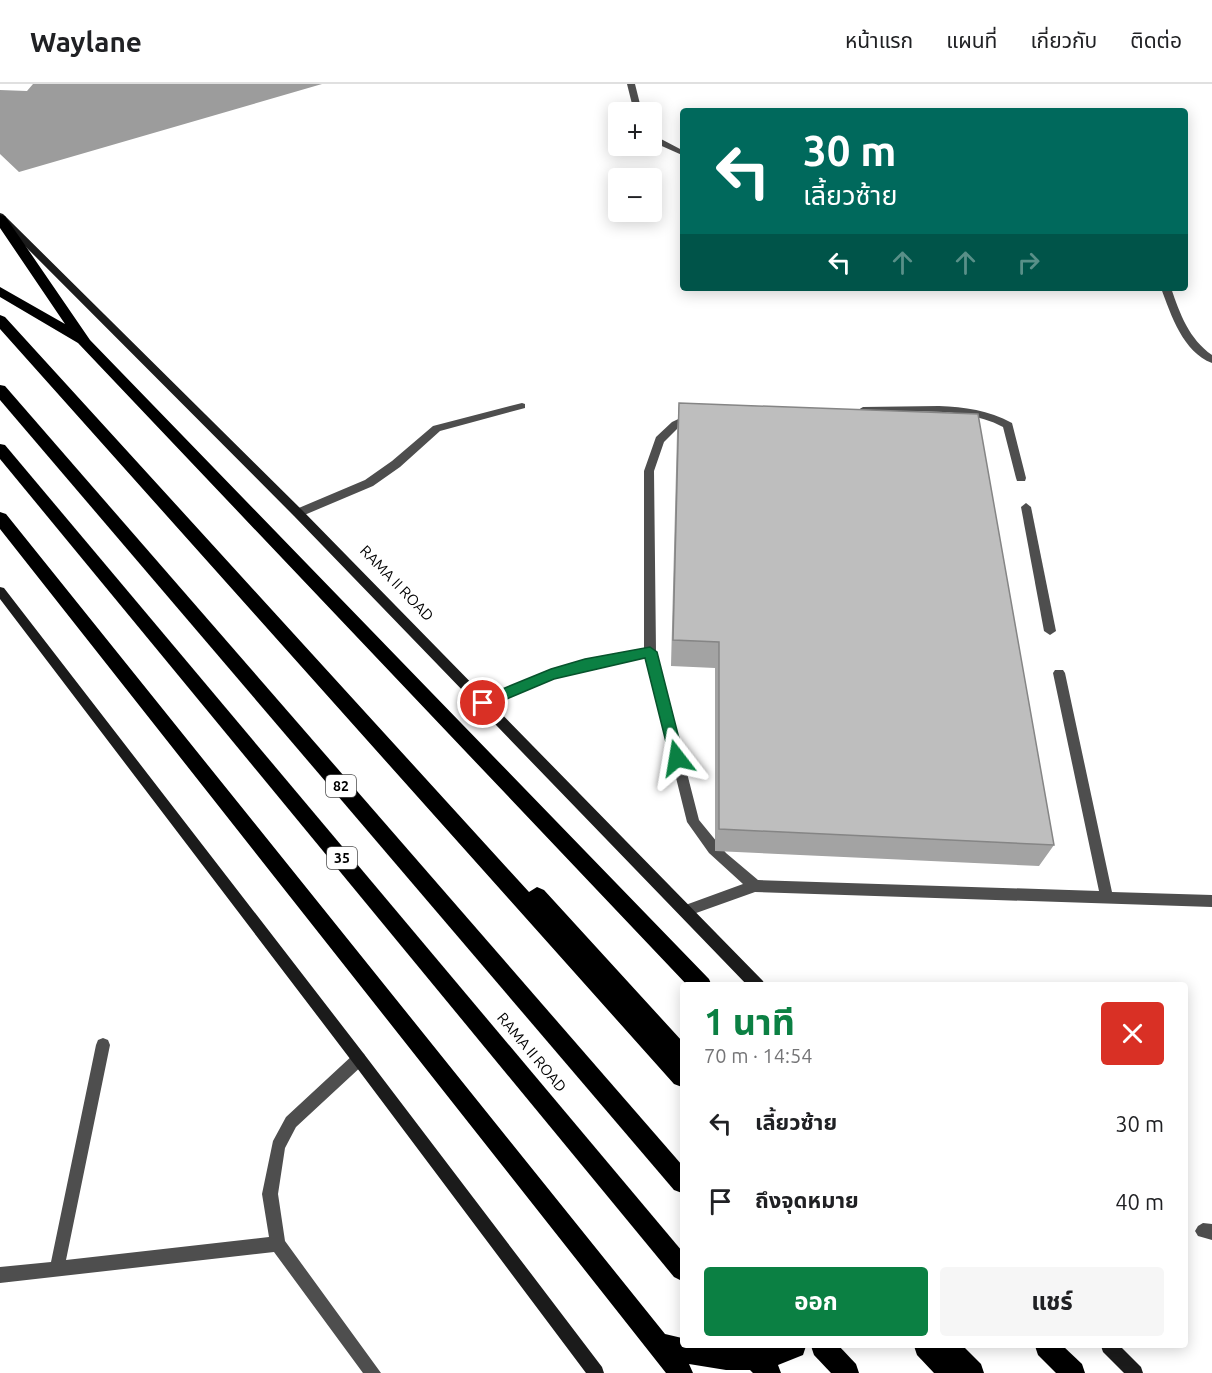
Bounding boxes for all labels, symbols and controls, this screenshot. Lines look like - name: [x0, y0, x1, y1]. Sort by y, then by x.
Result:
- text: Waylane: [30, 26, 142, 57]
- text: หน้าแรก: [845, 28, 913, 52]
- text: แผนที่: [946, 28, 997, 52]
- text: เกี่ยวกับ: [1030, 28, 1097, 52]
- text: ติดต่อ: [1130, 28, 1182, 52]
- map controls: [608, 102, 662, 222]
- button: +: [608, 102, 662, 156]
- text: 30 m: [803, 127, 897, 174]
- icon: left: [704, 132, 782, 210]
- button: −: [608, 168, 662, 222]
- text: เลี้ยวซ้าย: [803, 180, 897, 210]
- icon: left: [823, 246, 856, 279]
- icon: ahead: [886, 246, 919, 279]
- icon: ahead: [949, 246, 982, 279]
- icon: right: [1012, 246, 1045, 279]
- street label: RAMA II ROAD: [357, 542, 437, 624]
- pin: [457, 677, 508, 728]
- icon: arrive: [466, 686, 499, 719]
- position arrow: [645, 726, 709, 790]
- road number: 82: [326, 775, 356, 797]
- road number: 35: [327, 847, 357, 869]
- text: 1 นาที: [704, 1001, 795, 1042]
- button: close: [1101, 1002, 1164, 1065]
- street label: RAMA II ROAD: [494, 1009, 570, 1095]
- text: 70 m · 14:54: [704, 1044, 813, 1067]
- icon: left: [704, 1107, 737, 1140]
- text: เลี้ยวซ้าย: [755, 1109, 837, 1134]
- text: 30 m: [1115, 1111, 1164, 1136]
- icon: arrive: [704, 1185, 737, 1218]
- text: ถึงจุดหมาย: [755, 1187, 859, 1212]
- text: 40 m: [1115, 1189, 1164, 1214]
- button: ออก: [704, 1267, 928, 1336]
- button: แชร์: [940, 1267, 1164, 1336]

